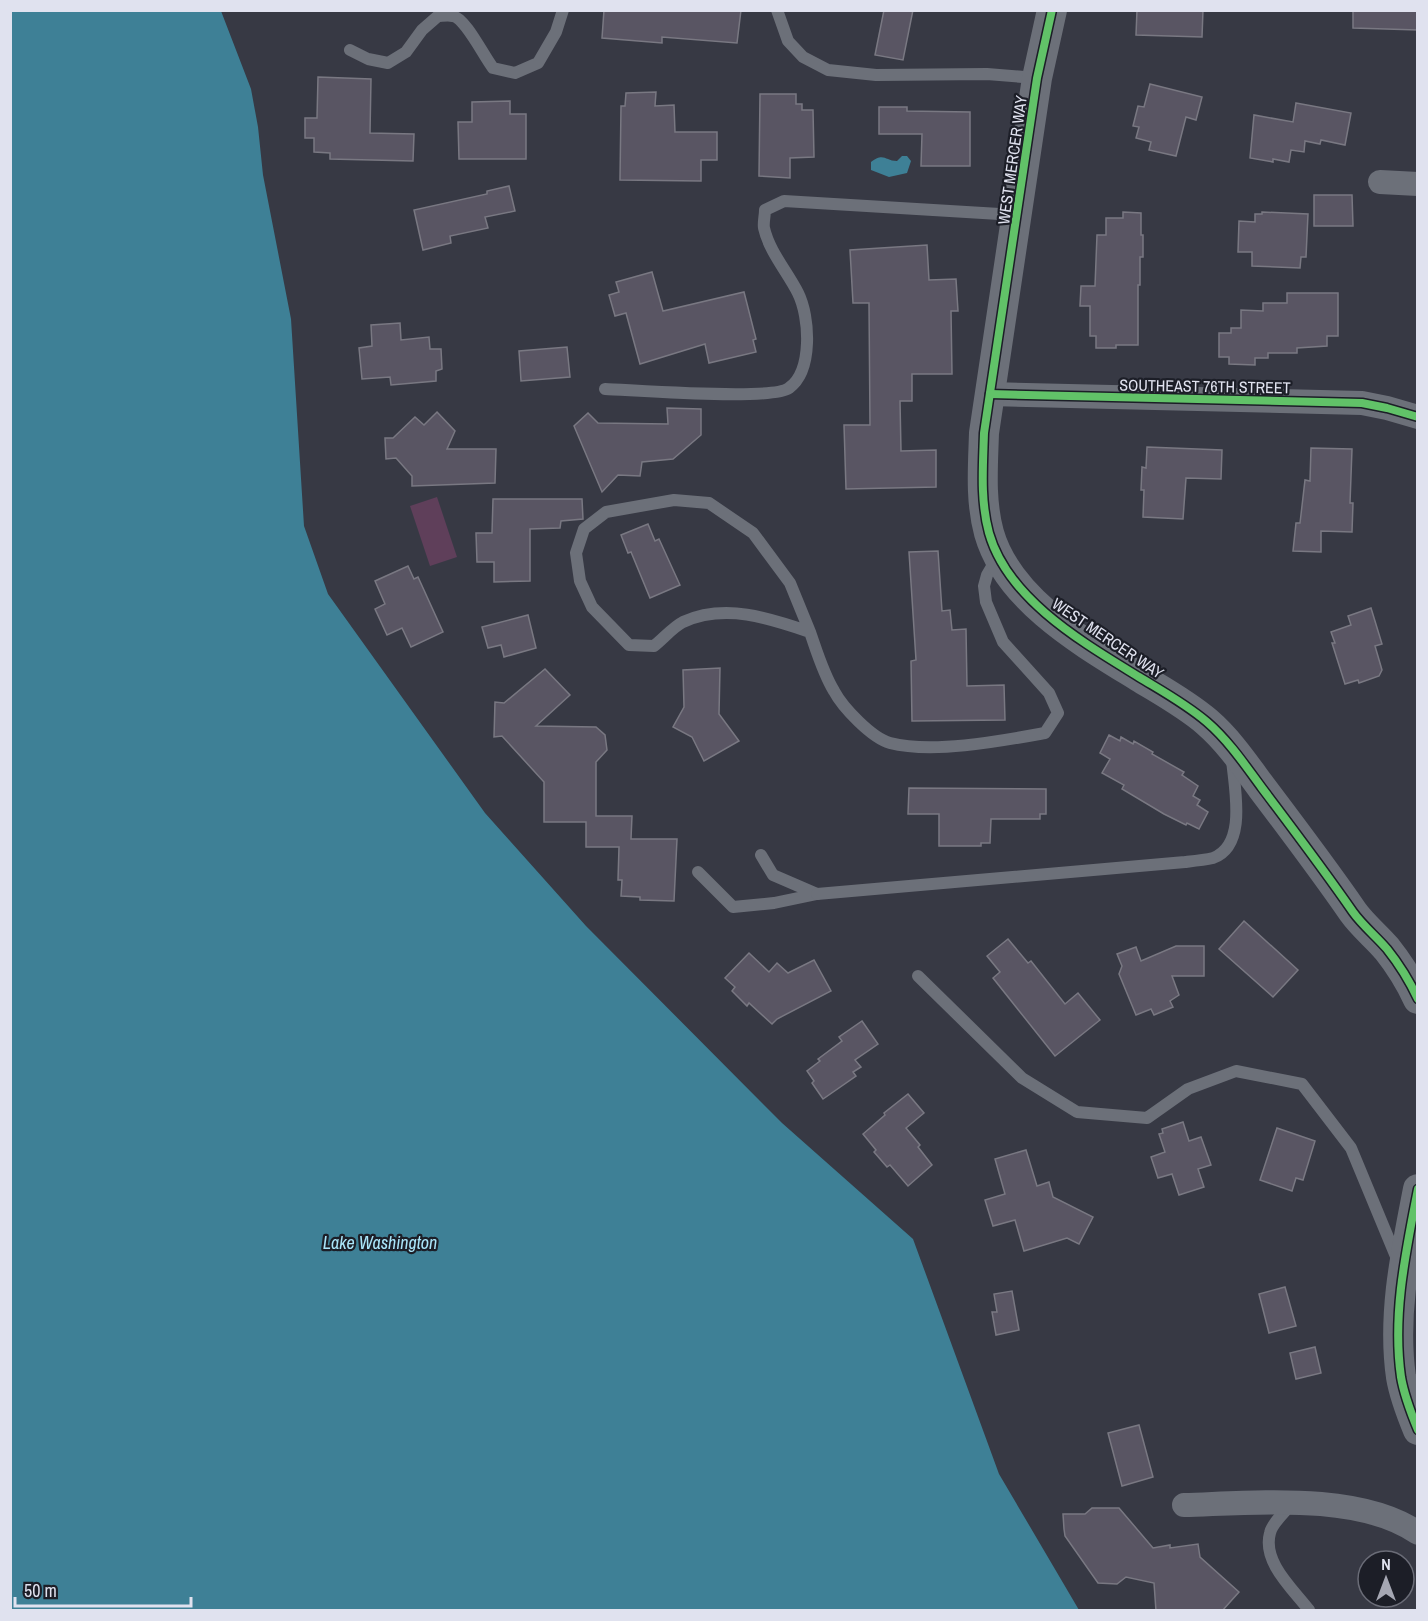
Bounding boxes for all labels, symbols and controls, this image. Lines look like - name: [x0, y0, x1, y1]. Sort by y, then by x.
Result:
- street label: WEST MERCER WAY: [992, 94, 1032, 226]
- street label: SOUTHEAST 76TH STREET: [1119, 374, 1291, 398]
- street label: WEST MERCER WAY: [1048, 592, 1168, 684]
- water label: Lake Washington: [323, 1230, 437, 1255]
- north arrow: [1356, 1549, 1416, 1609]
- text: N: [1381, 1553, 1391, 1575]
- scale bar: [15, 1570, 190, 1608]
- text: 50 m: [24, 1578, 57, 1603]

